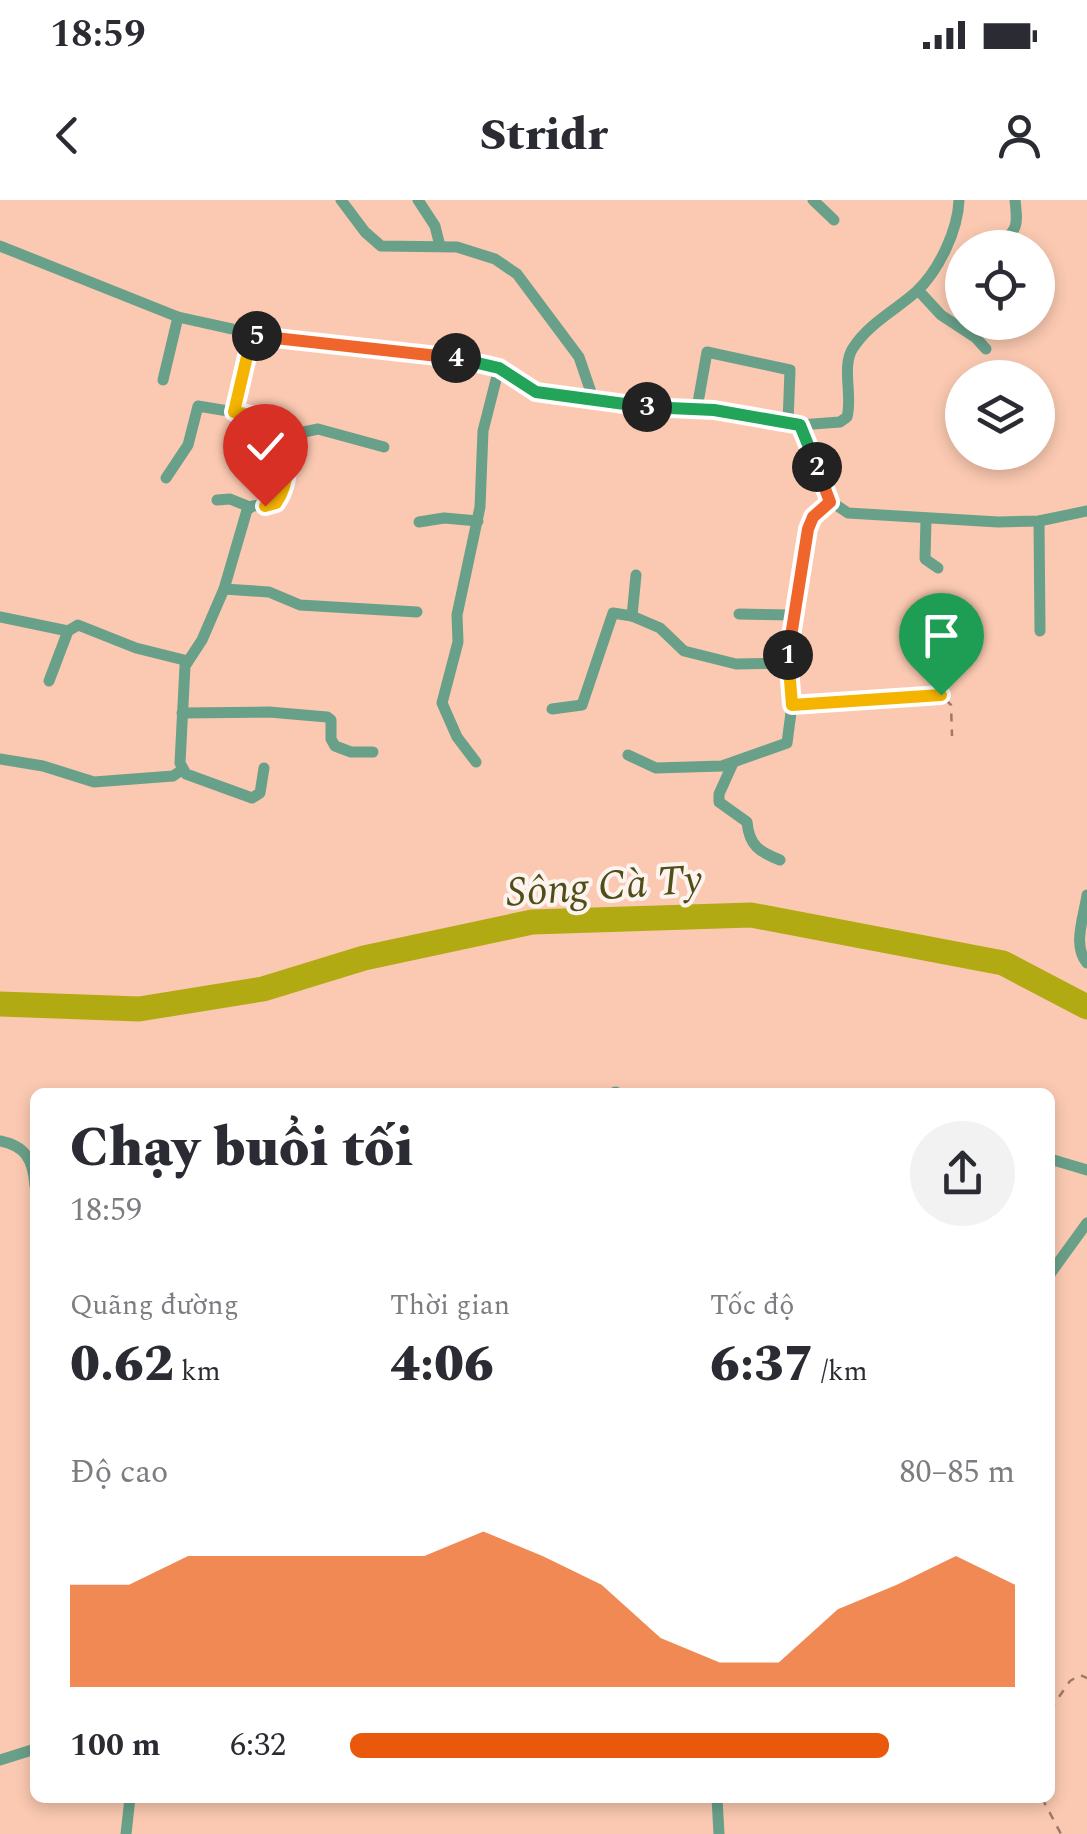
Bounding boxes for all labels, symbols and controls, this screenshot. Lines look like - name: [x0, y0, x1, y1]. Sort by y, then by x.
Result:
- text: 18:59: [50, 6, 145, 64]
- text: Stridr: [480, 101, 607, 170]
- icon: back: [40, 108, 95, 163]
- icon: person: [992, 108, 1047, 163]
- map controls: [945, 230, 1055, 470]
- button: locate: [945, 230, 1055, 340]
- pin: 5: [232, 311, 282, 361]
- text: 5: [249, 314, 265, 357]
- pin: 4: [431, 333, 481, 383]
- text: 4: [448, 336, 464, 379]
- button: layers: [945, 360, 1055, 470]
- pin: 3: [622, 382, 672, 432]
- text: 3: [639, 385, 655, 428]
- pin: [223, 404, 308, 507]
- icon: check: [238, 419, 293, 474]
- pin: 2: [792, 442, 842, 492]
- text: 2: [809, 445, 825, 488]
- pin: [899, 593, 984, 696]
- icon: arrive: [914, 608, 969, 663]
- pin: 1: [763, 630, 813, 680]
- text: 1: [780, 633, 796, 676]
- water label: Sông Cà Ty: [504, 848, 705, 925]
- text: Chạy buổi tối: [70, 1107, 413, 1190]
- button: share: [910, 1121, 1015, 1226]
- text: 18:59: [70, 1186, 142, 1235]
- text: Quãng đường: [70, 1284, 239, 1327]
- text: Thời gian: [390, 1284, 510, 1327]
- text: Tốc độ: [710, 1284, 794, 1327]
- text: 0.62: [70, 1327, 174, 1403]
- text: 4:06: [390, 1327, 494, 1403]
- text: 6:37: [710, 1327, 814, 1403]
- text: km: [174, 1350, 221, 1393]
- text: /km: [814, 1350, 868, 1393]
- text: Độ cao: [70, 1448, 168, 1497]
- text: 80–85 m: [899, 1448, 1015, 1497]
- text: 100 m: [70, 1721, 161, 1770]
- text: 6:32: [230, 1721, 286, 1770]

